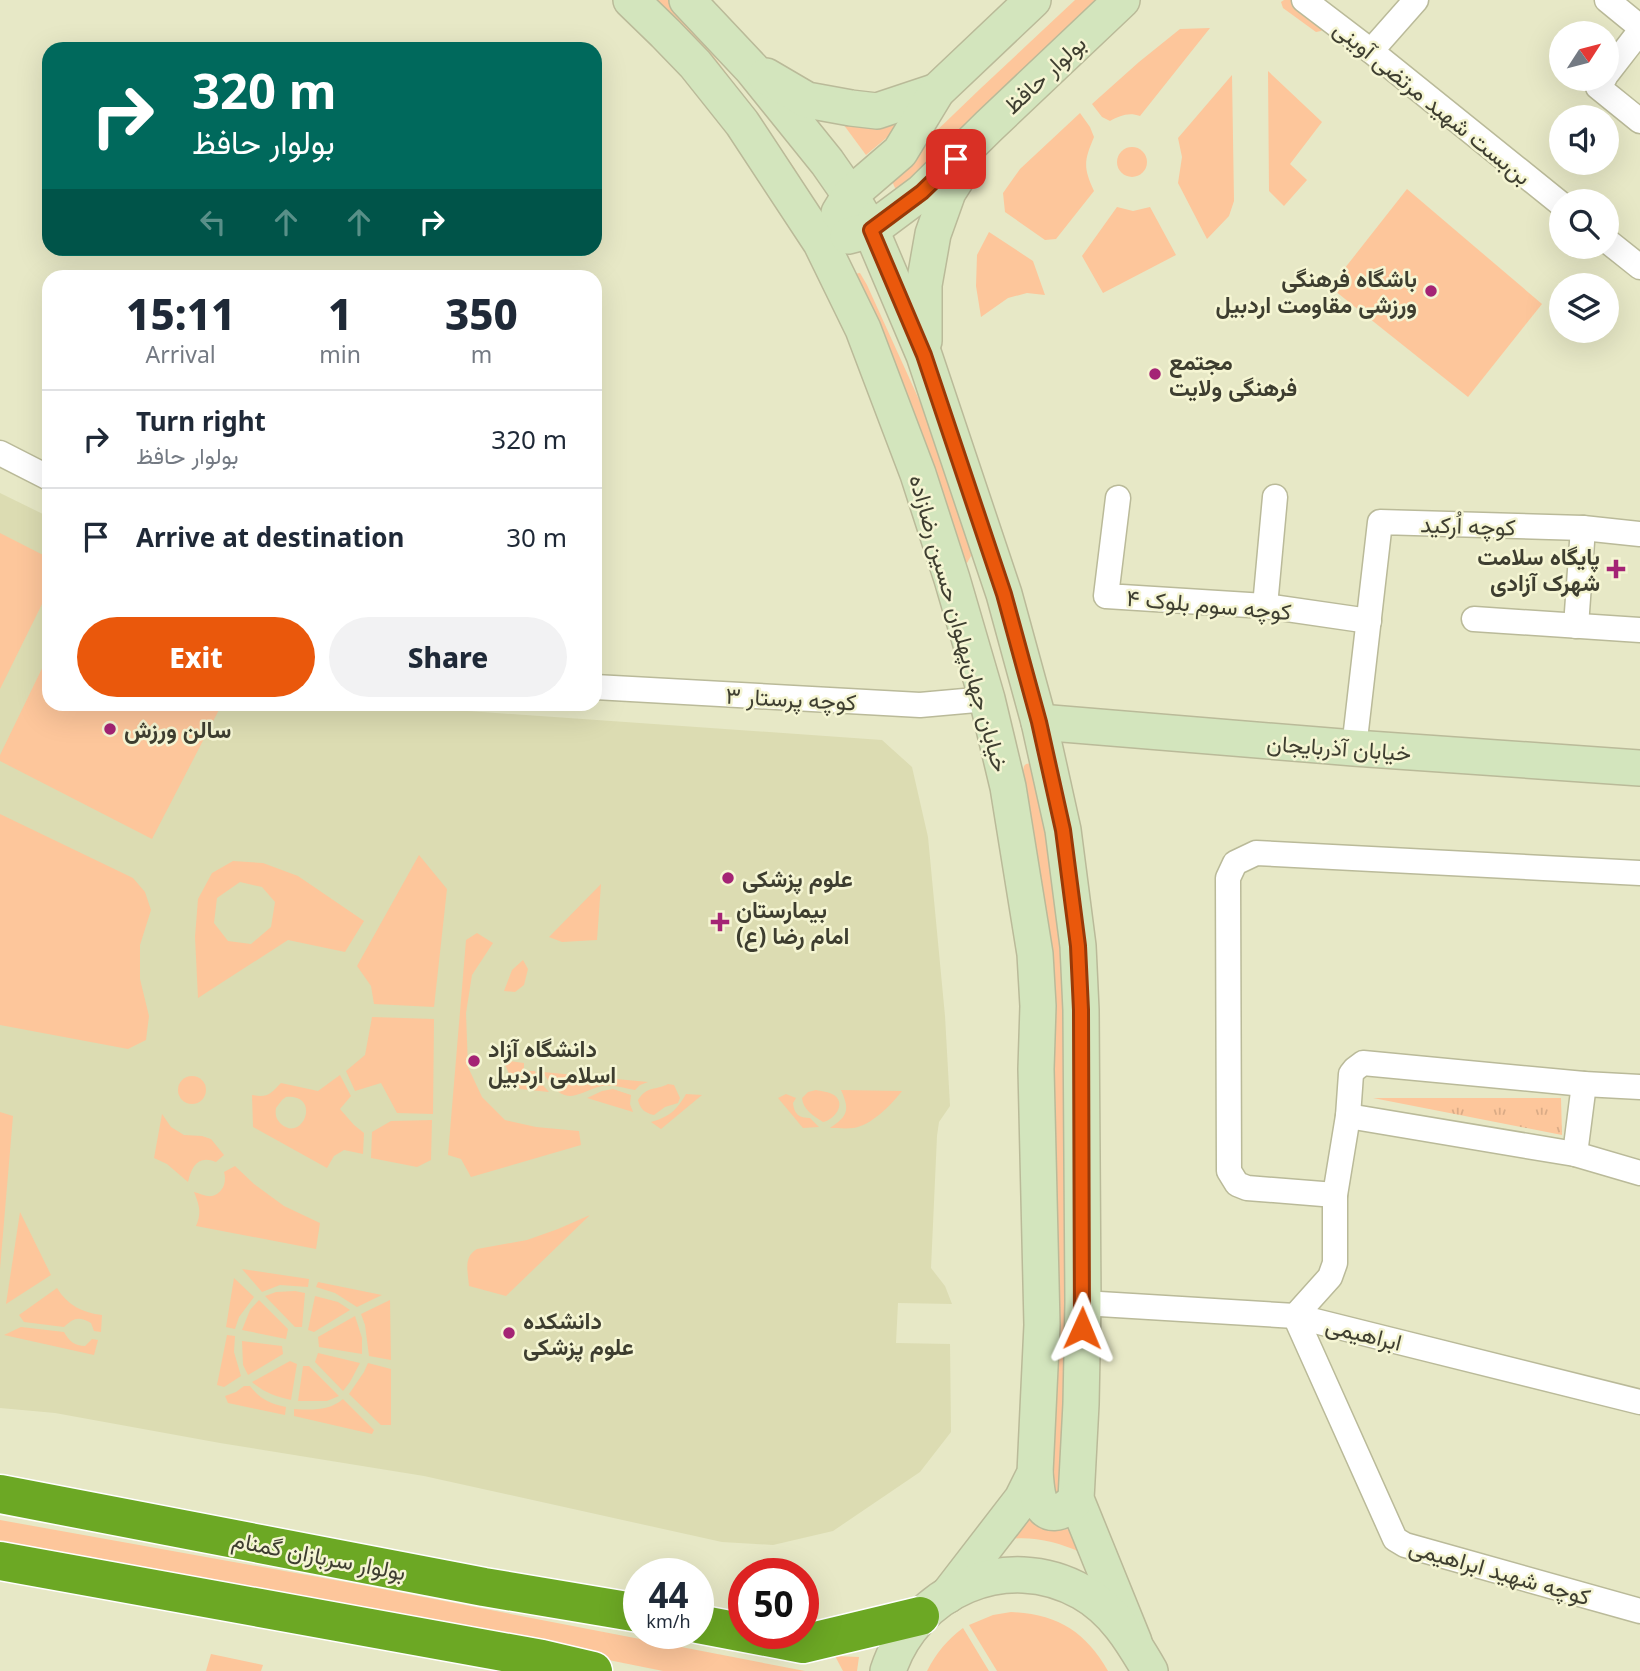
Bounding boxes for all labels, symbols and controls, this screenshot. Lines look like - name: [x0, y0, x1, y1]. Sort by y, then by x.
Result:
- street label: بن‌بست شهید مرتضی آوینی: [1327, 12, 1539, 192]
- north arrow: [1549, 21, 1619, 91]
- map controls: [1549, 21, 1619, 343]
- street label: بولوار حافظ: [996, 27, 1092, 121]
- text: 320 m: [192, 57, 337, 123]
- icon: right: [77, 70, 168, 161]
- button: sound: [1549, 105, 1619, 175]
- text: بولوار حافظ: [192, 120, 335, 163]
- pin: [926, 129, 986, 189]
- icon: arrive: [937, 140, 975, 178]
- button: search: [1549, 189, 1619, 259]
- icon: left: [194, 203, 232, 241]
- icon: ahead: [267, 203, 305, 241]
- icon: ahead: [340, 203, 378, 241]
- icon: right: [413, 203, 451, 241]
- place label: باشگاه فرهنگی ورزشی مقاومت اردبیل: [1216, 262, 1417, 320]
- button: layers: [1549, 273, 1619, 343]
- marker: باشگاه فرهنگی ورزشی مقاومت اردبیل: [1423, 283, 1439, 299]
- text: 15:11: [126, 285, 235, 342]
- text: 1: [328, 285, 352, 342]
- text: 350: [445, 285, 518, 342]
- text: Arrival: [146, 338, 216, 370]
- text: min: [319, 338, 361, 370]
- text: m: [471, 338, 492, 370]
- place label: مجتمع فرهنگی ولایت: [1169, 345, 1297, 403]
- marker: مجتمع فرهنگی ولایت: [1147, 366, 1163, 382]
- text: Turn right: [136, 403, 266, 439]
- icon: right: [77, 420, 115, 458]
- text: 320 m: [491, 421, 567, 457]
- text: بولوار حافظ: [136, 439, 239, 471]
- street label: خیابان جهان‌پهلوان حسین رضا‌زاده: [901, 471, 1018, 776]
- street label: کوچه اُرکید: [1420, 507, 1516, 544]
- icon: arrive: [77, 518, 115, 556]
- text: Arrive at destination: [136, 519, 405, 555]
- text: 30 m: [506, 519, 567, 555]
- place label: پایگاه سلامت شهرک آزادی: [1477, 540, 1600, 598]
- marker: پایگاه سلامت شهرک آزادی: [1606, 559, 1626, 579]
- street label: کوچه سوم بلوک ۴: [1125, 581, 1293, 628]
- button: Exit: [77, 617, 315, 697]
- button: Share: [329, 617, 567, 697]
- street label: کوچه پرستار ۳: [725, 679, 857, 718]
- place label: سالن ورزش: [124, 713, 231, 745]
- marker: سالن ورزش: [102, 721, 118, 737]
- street label: خیابان آذربایجان: [1266, 726, 1412, 768]
- place label: علوم پزشکی: [742, 862, 853, 895]
- marker: علوم پزشکی: [720, 870, 736, 886]
- place label: بیمارستان امام رضا (ع): [736, 893, 849, 952]
- marker: بیمارستان امام رضا (ع): [710, 912, 730, 932]
- place label: دانشگاه آزاد اسلامی اردبیل: [488, 1032, 616, 1090]
- marker: دانشگاه آزاد اسلامی اردبیل: [466, 1053, 482, 1069]
- position arrow: [1045, 1291, 1119, 1365]
- place label: دانشکده علوم پزشکی: [523, 1304, 634, 1363]
- street label: ابراهیمی: [1323, 1308, 1405, 1358]
- marker: دانشکده علوم پزشکی: [501, 1325, 517, 1341]
- street label: بولوار سربازان گمنام: [229, 1522, 409, 1588]
- street label: کوچه شهید ابراهیمی: [1405, 1530, 1594, 1613]
- speed limit sign: 50: [728, 1558, 819, 1649]
- text: 44: [648, 1571, 689, 1618]
- text: km/h: [646, 1609, 691, 1633]

